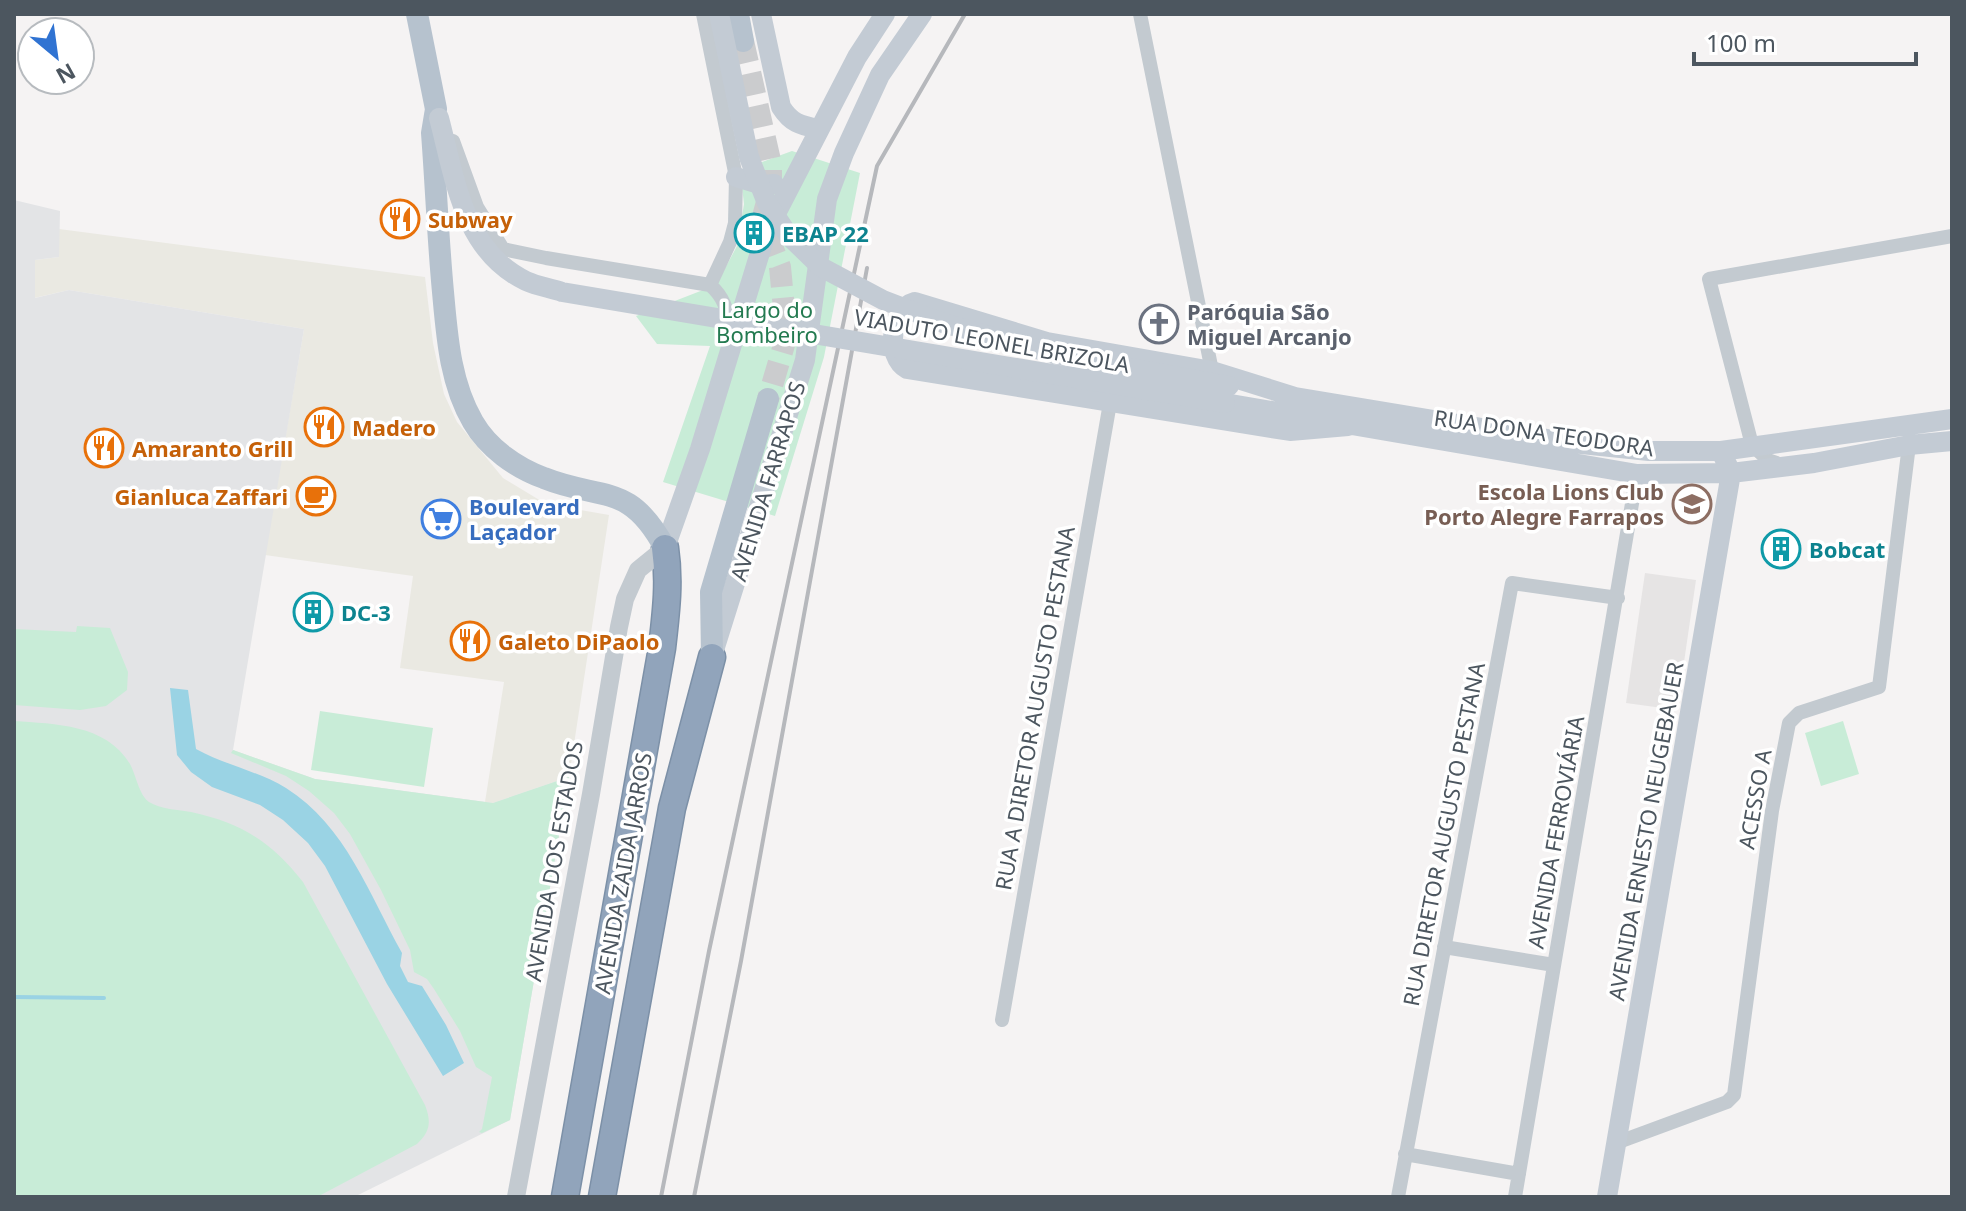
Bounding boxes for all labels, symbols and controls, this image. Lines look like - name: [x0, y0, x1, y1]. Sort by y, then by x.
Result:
- north arrow: [16, 16, 96, 96]
- scale bar: [1694, 16, 1916, 66]
- text: 100 m: [1706, 26, 1776, 59]
- text: N: [51, 57, 81, 92]
- restaurant icon: Subway: [379, 198, 421, 240]
- place label: Subway: [428, 204, 513, 234]
- building icon: EBAP 22: [733, 212, 775, 254]
- place label: EBAP 22: [782, 218, 869, 248]
- park label: Largo do Bombeiro: [716, 294, 818, 349]
- place label: Paróquia São Miguel Arcanjo: [1187, 296, 1352, 351]
- street label: VIADUTO LEONEL BRIZOLA: [852, 301, 1133, 379]
- church icon: Paróquia São Miguel Arcanjo: [1138, 303, 1180, 345]
- street label: AVENIDA FARRAPOS: [722, 378, 812, 584]
- street label: RUA DONA TEODORA: [1432, 402, 1657, 462]
- restaurant icon: Madero: [303, 406, 345, 448]
- place label: Madero: [352, 412, 436, 442]
- restaurant icon: Amaranto Grill: [83, 427, 125, 469]
- place label: Amaranto Grill: [132, 433, 293, 463]
- cafe icon: Gianluca Zaffari: [295, 475, 337, 517]
- place label: Escola Lions Club Porto Alegre Farrapos: [1424, 476, 1664, 531]
- place label: Gianluca Zaffari: [114, 481, 288, 511]
- school or university icon: Escola Lions Club Porto Alegre Farrapos: [1671, 483, 1713, 525]
- place label: Boulevard Laçador: [469, 491, 580, 546]
- supermarket icon: Boulevard Laçador: [420, 498, 462, 540]
- street label: RUA A DIRETOR AUGUSTO PESTANA: [987, 523, 1081, 892]
- building icon: Bobcat: [1760, 528, 1802, 570]
- place label: Bobcat: [1809, 534, 1885, 564]
- building icon: DC-3: [292, 591, 334, 633]
- place label: DC-3: [341, 597, 391, 627]
- restaurant icon: Galeto DiPaolo: [449, 620, 491, 662]
- place label: Galeto DiPaolo: [498, 626, 659, 656]
- street label: RUA DIRETOR AUGUSTO PESTANA: [1395, 659, 1491, 1008]
- street label: AVENIDA ERNESTO NEUGEBAUER: [1600, 659, 1690, 1003]
- street label: AVENIDA FERROVIÁRIA: [1520, 712, 1590, 951]
- street label: AVENIDA DOS ESTADOS: [517, 738, 589, 984]
- street label: ACESSO A: [1730, 746, 1778, 851]
- street label: AVENIDA ZAIDA JARROS: [586, 750, 658, 996]

